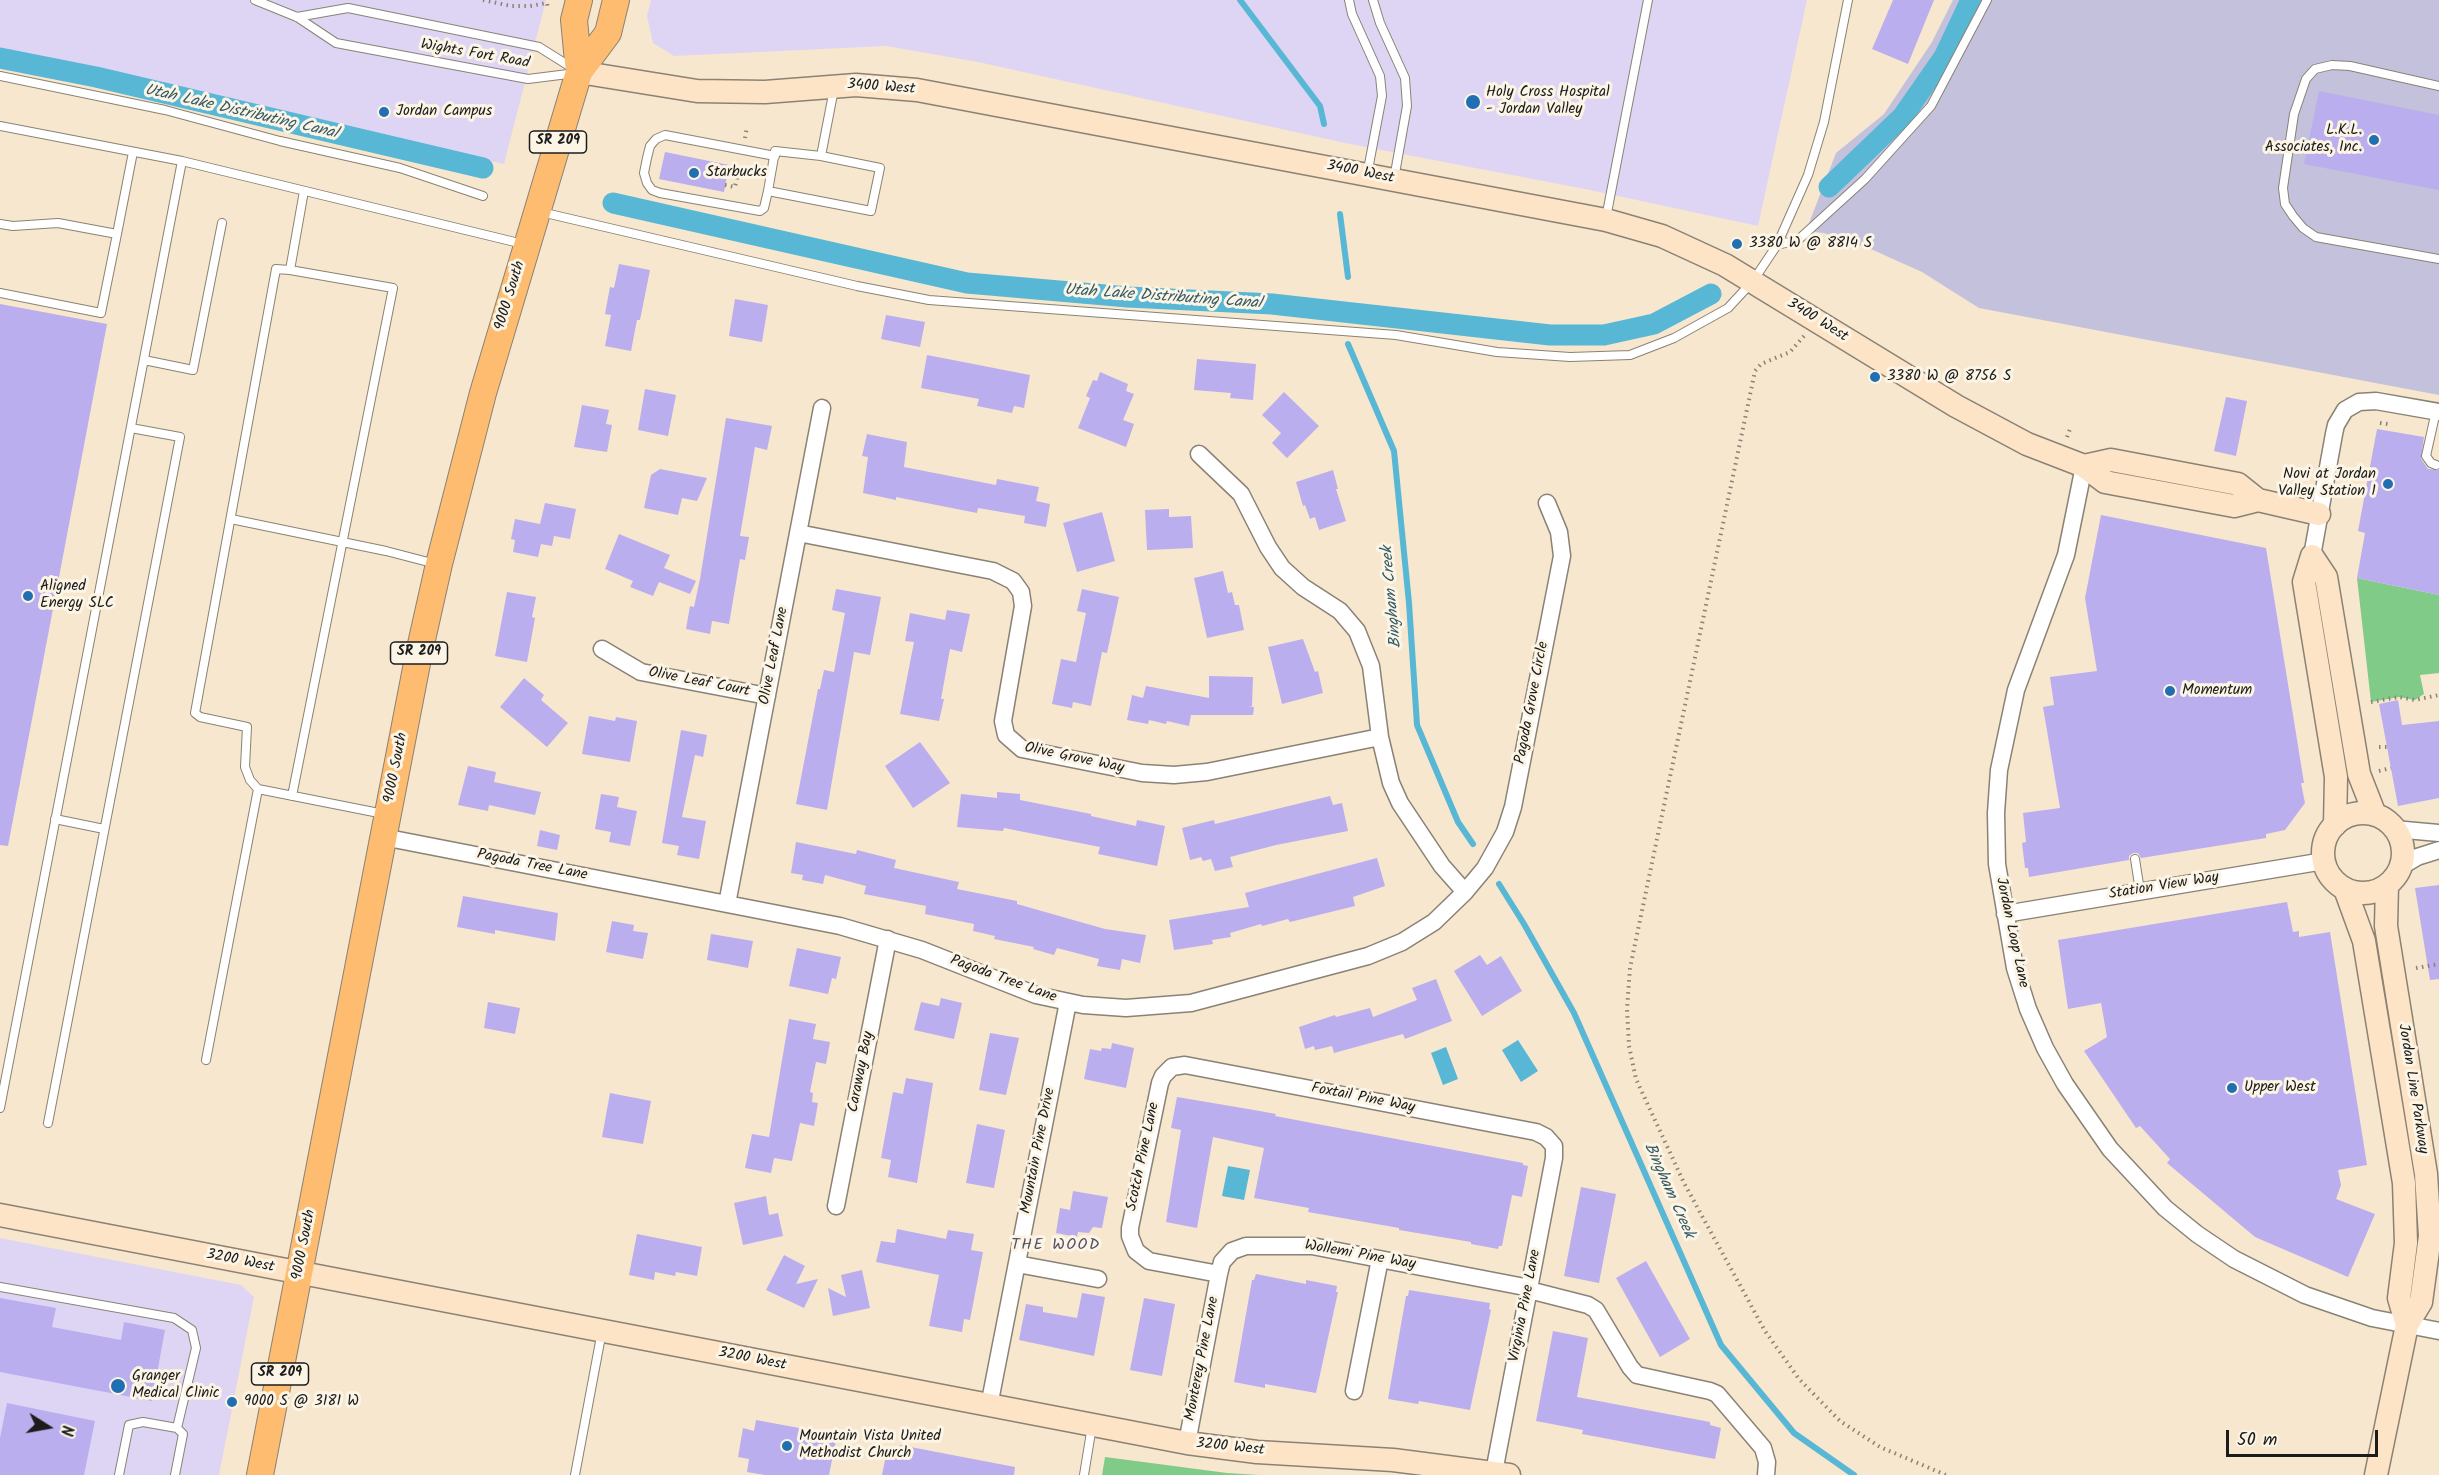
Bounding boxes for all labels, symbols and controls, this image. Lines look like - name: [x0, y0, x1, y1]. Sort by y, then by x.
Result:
- street label: Wights Fort Road: [419, 37, 531, 73]
- street label: 3400 West: [846, 77, 916, 99]
- water label: Utah Lake Distributing Canal: [143, 81, 339, 145]
- place label: Holy Cross Hospital - Jordan Valley: [1486, 84, 1610, 119]
- marker: Holy Cross Hospital - Jordan Valley: [1464, 93, 1482, 111]
- place label: Jordan Campus: [396, 103, 492, 121]
- marker: Jordan Campus: [377, 105, 391, 119]
- place label: L.K.L. Associates, Inc.: [2265, 122, 2362, 157]
- road number: SR 209: [530, 131, 586, 153]
- marker: L.K.L. Associates, Inc.: [2367, 133, 2381, 147]
- street label: 3400 West: [1325, 158, 1395, 188]
- place label: Starbucks: [706, 164, 767, 182]
- marker: Starbucks: [687, 166, 701, 180]
- place label: 3380 W @ 8814 S: [1749, 235, 1872, 253]
- marker: 3380 W @ 8814 S: [1730, 237, 1744, 251]
- street label: 9000 South: [492, 259, 530, 333]
- water label: Utah Lake Distributing Canal: [1064, 282, 1262, 314]
- street label: 3400 West: [1783, 295, 1851, 347]
- place label: 3380 W @ 8756 S: [1887, 368, 2011, 386]
- marker: 3380 W @ 8756 S: [1868, 370, 1882, 384]
- place label: Novi at Jordan Valley Station 1: [2278, 466, 2376, 501]
- marker: Novi at Jordan Valley Station 1: [2381, 477, 2395, 491]
- water label: Bingham Creek: [1379, 545, 1407, 649]
- place label: Aligned Energy SLC: [40, 578, 114, 613]
- marker: Aligned Energy SLC: [21, 589, 35, 603]
- street label: Olive Leaf Lane: [757, 606, 793, 706]
- street label: Pagoda Grove Circle: [1512, 640, 1554, 766]
- road number: SR 209: [390, 642, 448, 664]
- street label: Olive Leaf Court: [647, 664, 751, 702]
- place label: Momentum: [2182, 682, 2252, 700]
- marker: Momentum: [2163, 684, 2177, 698]
- street label: 9000 South: [381, 731, 413, 805]
- street label: Olive Grove Way: [1023, 740, 1125, 778]
- street label: Pagoda Tree Lane: [475, 846, 589, 886]
- street label: Station View Way: [2108, 869, 2220, 905]
- street label: Jordan Loop Lane: [1991, 876, 2031, 990]
- street label: Pagoda Tree Lane: [947, 952, 1059, 1008]
- street label: Jordan Line Parkway: [2393, 1023, 2431, 1155]
- street label: Caraway Bay: [845, 1030, 879, 1114]
- place label: Upper West: [2244, 1079, 2316, 1097]
- street label: Foxtail Pine Way: [1310, 1080, 1416, 1118]
- marker: Upper West: [2225, 1081, 2239, 1095]
- street label: Mountain Pine Drive: [1018, 1086, 1060, 1216]
- street label: Scotch Pine Lane: [1124, 1101, 1164, 1213]
- water label: Bingham Creek: [1638, 1140, 1698, 1242]
- street label: 9000 South: [289, 1208, 321, 1282]
- district label: THE WOOD: [1011, 1236, 1101, 1256]
- street label: Wollemi Pine Way: [1303, 1237, 1417, 1275]
- street label: 3200 West: [204, 1247, 276, 1277]
- street label: Virginia Pine Lane: [1506, 1248, 1546, 1364]
- street label: Monterey Pine Lane: [1182, 1295, 1224, 1423]
- street label: 3200 West: [716, 1345, 788, 1375]
- road number: SR 209: [252, 1363, 308, 1385]
- place label: Granger Medical Clinic: [132, 1368, 220, 1403]
- marker: Granger Medical Clinic: [109, 1377, 127, 1395]
- place label: 9000 S @ 3181 W: [244, 1393, 359, 1411]
- marker: 9000 S @ 3181 W: [225, 1395, 239, 1409]
- north arrow: [18, 1397, 78, 1457]
- scale bar: [2229, 1418, 2380, 1456]
- text: N: [53, 1423, 79, 1438]
- text: 50 m: [2237, 1426, 2277, 1455]
- place label: Mountain Vista United Methodist Church: [799, 1428, 941, 1463]
- street label: 3200 West: [1195, 1435, 1265, 1461]
- marker: Mountain Vista United Methodist Church: [780, 1439, 794, 1453]

